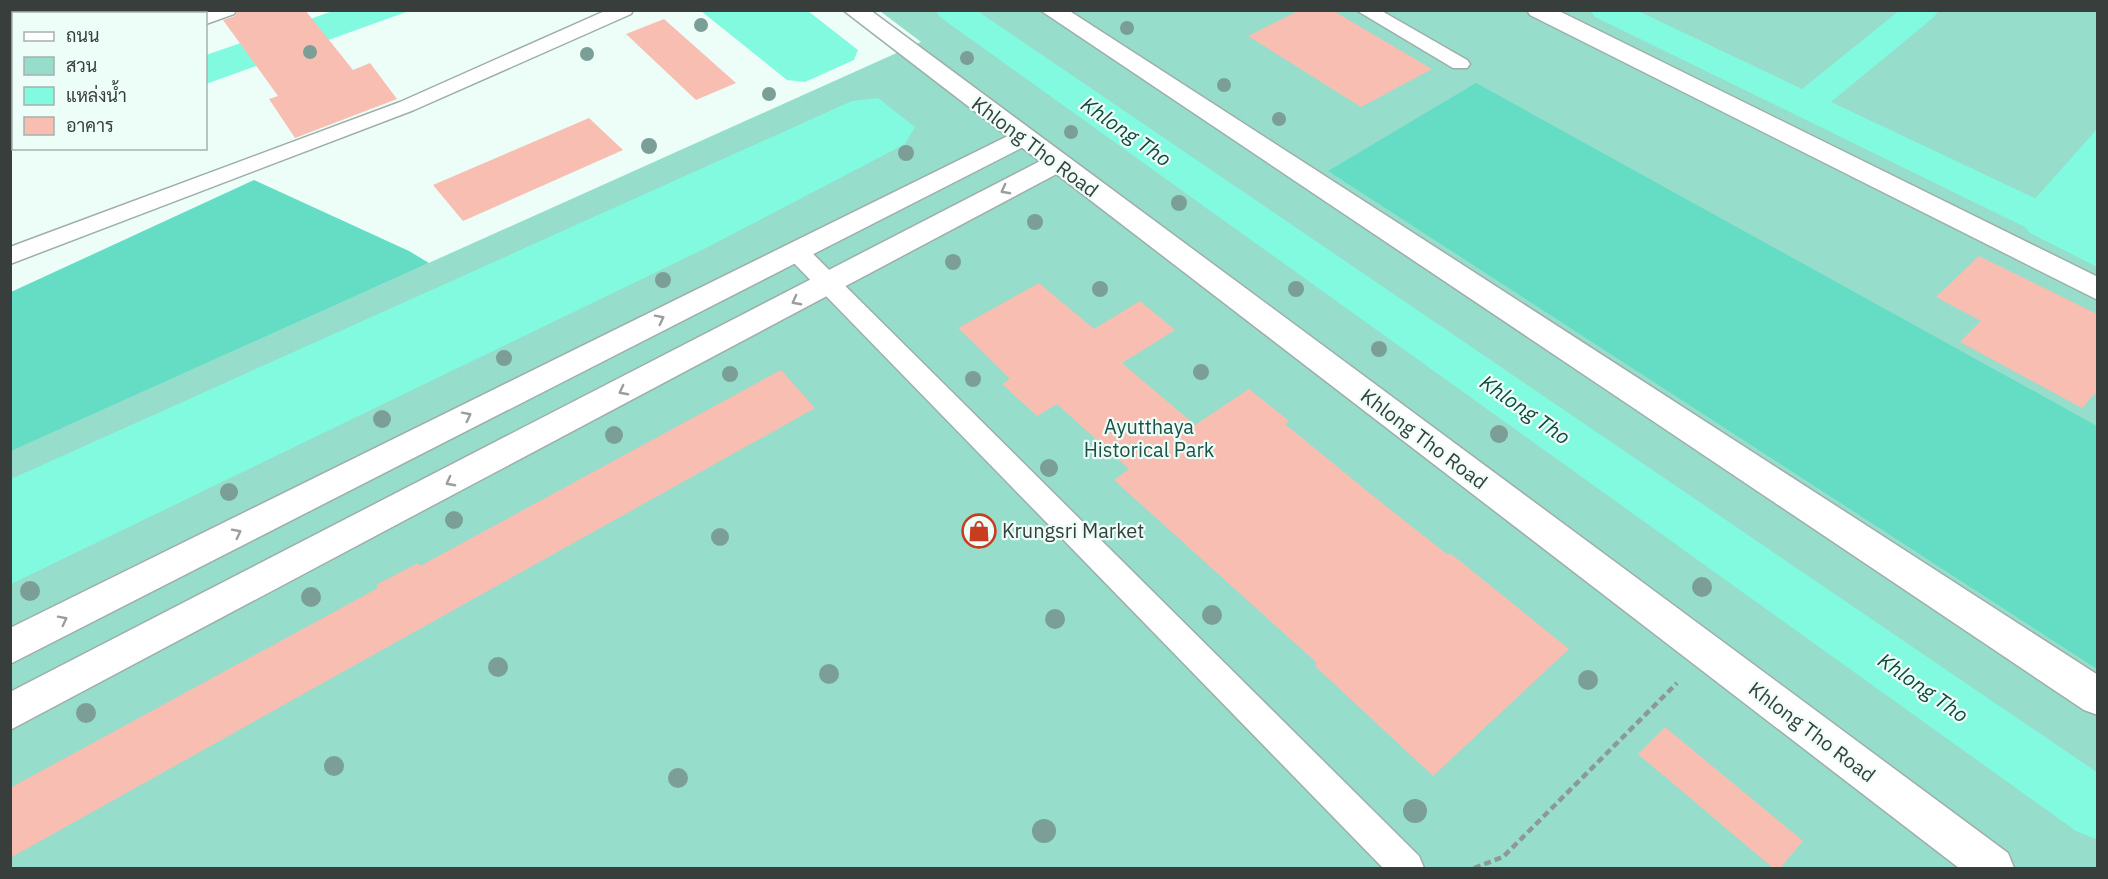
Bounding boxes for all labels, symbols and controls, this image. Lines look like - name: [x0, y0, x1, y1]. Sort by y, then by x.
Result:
- legend: [12, 12, 207, 150]
- text: ถนน: [66, 24, 99, 47]
- text: สวน: [66, 54, 97, 77]
- text: แหล่งน้ำ: [66, 80, 127, 107]
- street label: Khlong Tho Road: [966, 90, 1104, 203]
- water label: Khlong Tho: [1076, 90, 1177, 173]
- text: อาคาร: [66, 114, 114, 137]
- one-way arrow: [1001, 183, 1012, 195]
- one-way arrow: [791, 293, 802, 305]
- one-way arrow: [654, 315, 664, 326]
- water label: Khlong Tho: [1475, 368, 1576, 451]
- street label: Khlong Tho Road: [1355, 382, 1493, 495]
- one-way arrow: [618, 384, 629, 395]
- one-way arrow: [461, 412, 472, 424]
- park label: Ayutthaya Historical Park: [1084, 413, 1215, 463]
- one-way arrow: [445, 474, 456, 486]
- shop icon: Krungsri Market: [961, 513, 997, 549]
- place label: Krungsri Market: [1002, 517, 1144, 544]
- one-way arrow: [230, 528, 241, 540]
- one-way arrow: [56, 616, 67, 628]
- water label: Khlong Tho: [1873, 646, 1974, 729]
- street label: Khlong Tho Road: [1743, 675, 1881, 788]

